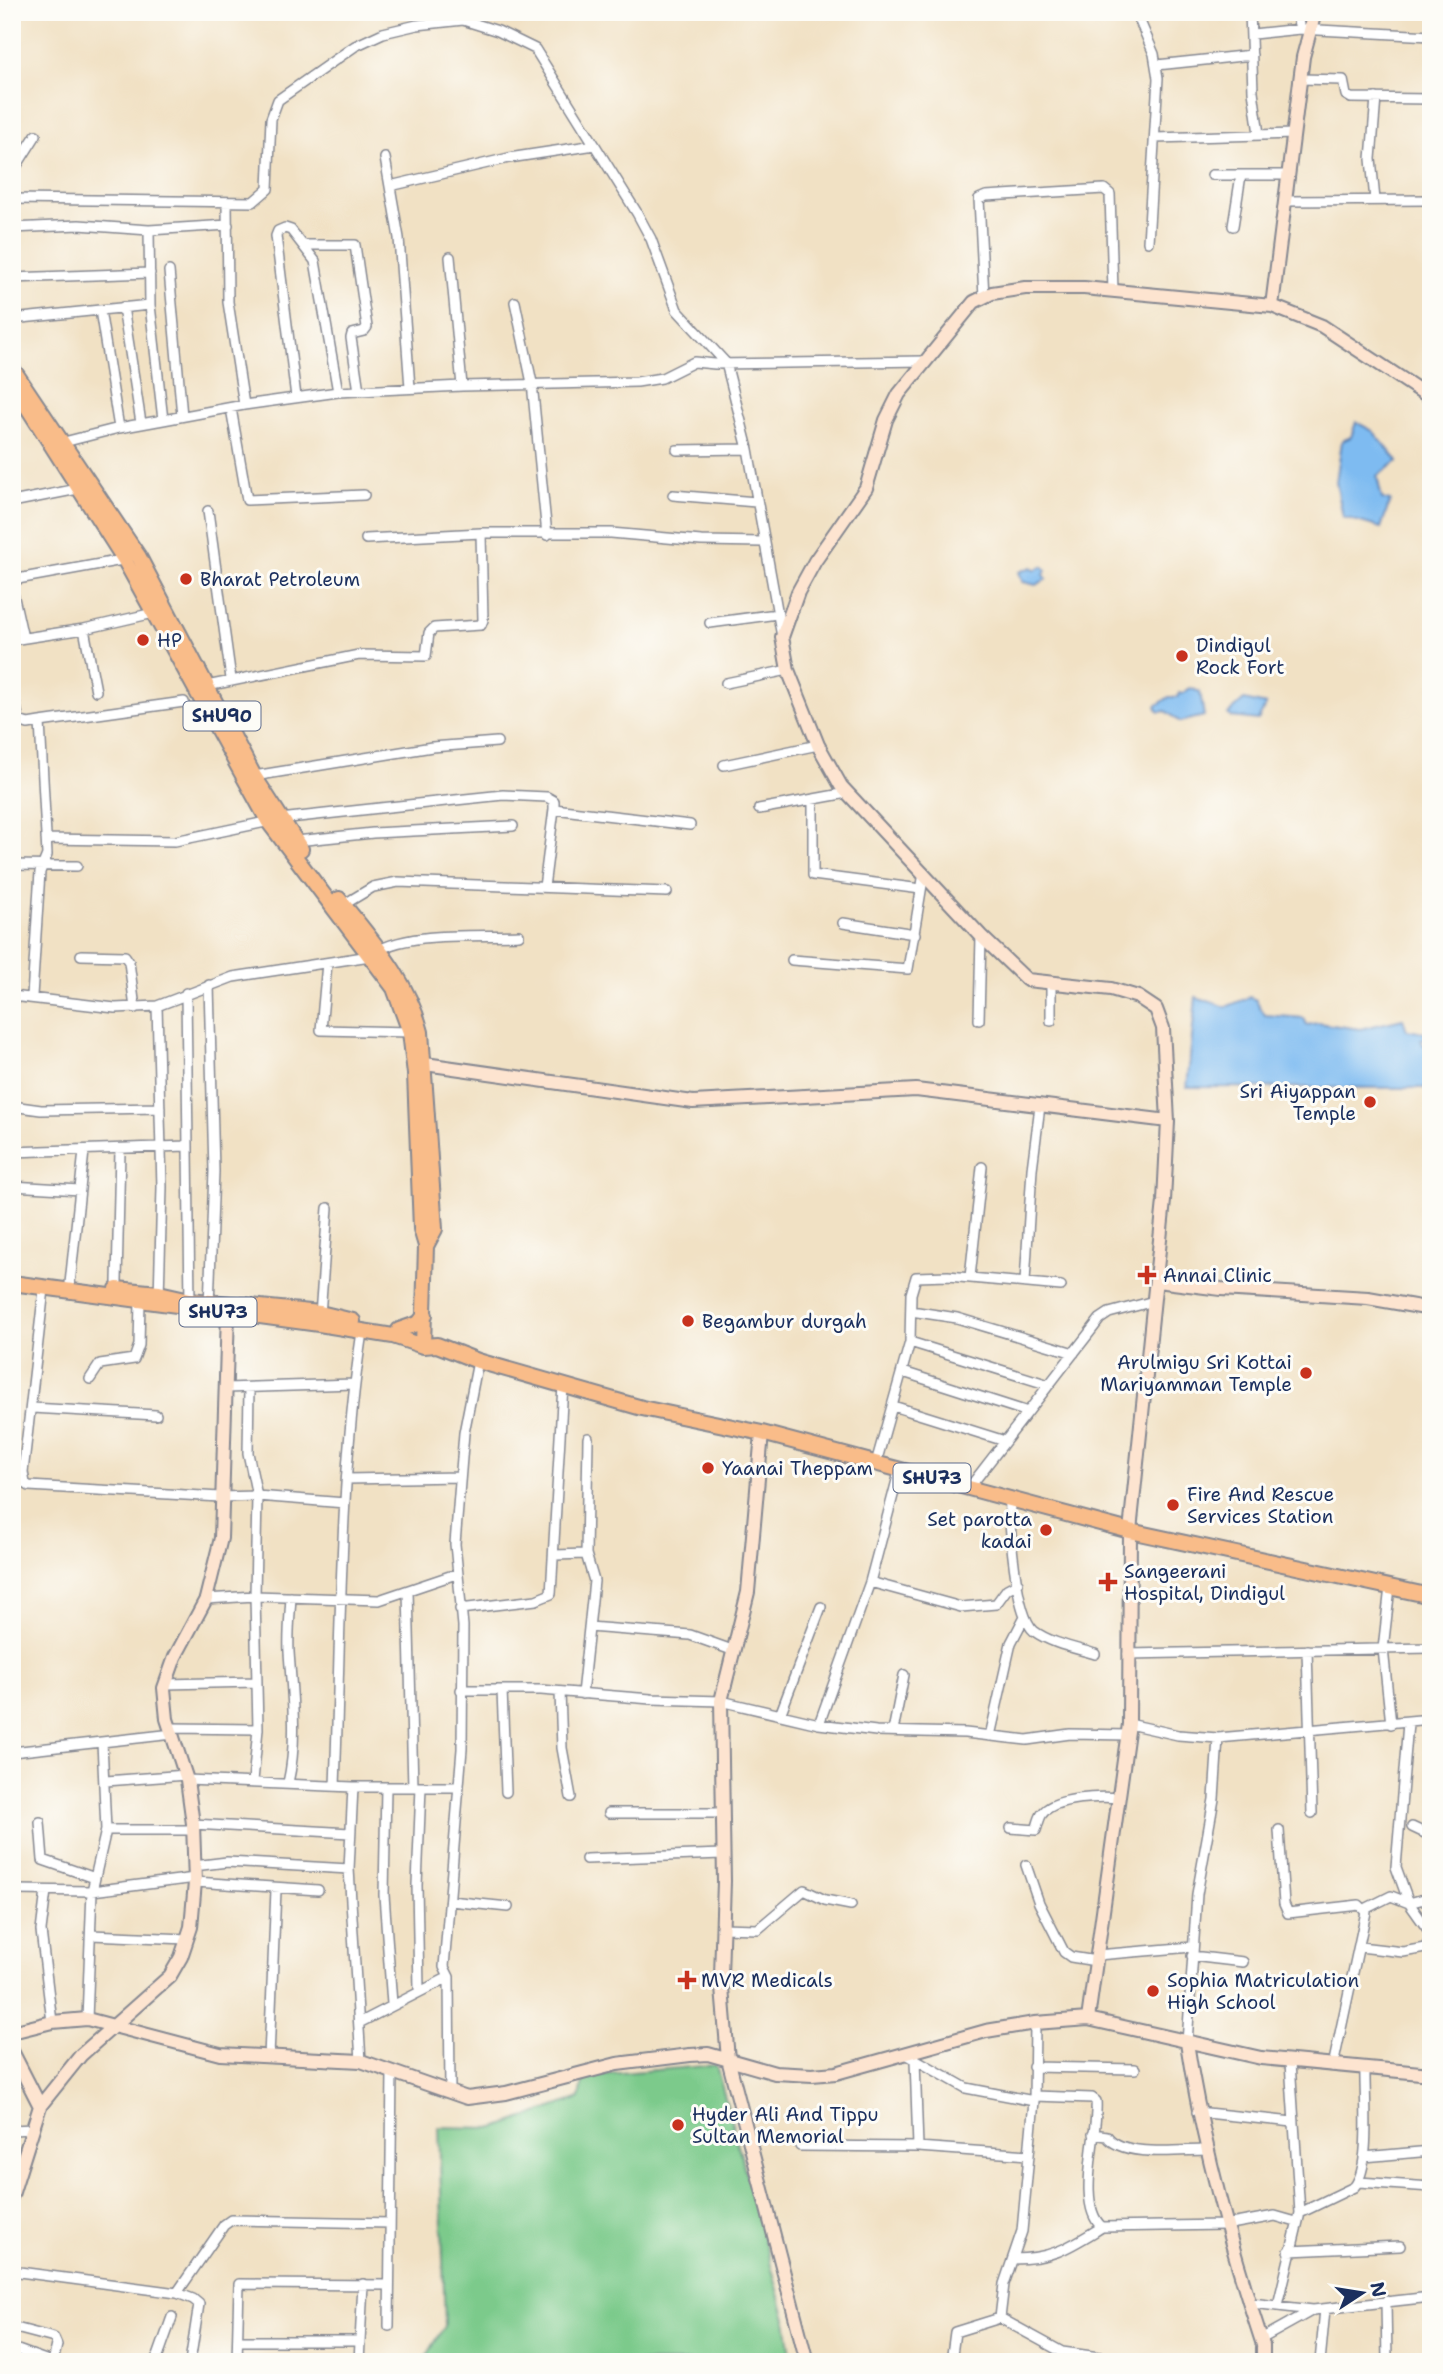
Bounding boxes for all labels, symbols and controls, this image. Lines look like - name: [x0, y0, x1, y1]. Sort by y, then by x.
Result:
- place label: Bharat Petroleum: [200, 567, 360, 592]
- marker: Bharat Petroleum: [178, 571, 194, 587]
- place label: HP: [157, 628, 182, 653]
- marker: HP: [135, 632, 151, 648]
- place label: Dindigul Rock Fort: [1196, 633, 1285, 680]
- marker: Dindigul Rock Fort: [1174, 648, 1190, 664]
- road number: SHU90: [184, 702, 260, 730]
- place label: Sri Aiyappan Temple: [1240, 1079, 1356, 1126]
- marker: Sri Aiyappan Temple: [1362, 1094, 1378, 1110]
- place label: Annai Clinic: [1163, 1263, 1272, 1288]
- marker: Annai Clinic: [1137, 1265, 1157, 1285]
- road number: SHU73: [180, 1297, 256, 1326]
- place label: Begambur durgah: [702, 1309, 867, 1334]
- marker: Begambur durgah: [680, 1313, 696, 1329]
- place label: Arulmigu Sri Kottai Mariyamman Temple: [1100, 1350, 1292, 1397]
- marker: Arulmigu Sri Kottai Mariyamman Temple: [1298, 1365, 1314, 1381]
- place label: Yaanai Theppam: [722, 1456, 873, 1481]
- marker: Yaanai Theppam: [700, 1460, 716, 1476]
- road number: SHU73: [894, 1464, 970, 1492]
- place label: Fire And Rescue Services Station: [1187, 1482, 1334, 1529]
- marker: Fire And Rescue Services Station: [1165, 1497, 1181, 1513]
- place label: Set parotta kadai: [927, 1507, 1032, 1554]
- marker: Set parotta kadai: [1038, 1522, 1054, 1538]
- place label: Sangeerani Hospital, Dindigul: [1124, 1559, 1285, 1606]
- marker: Sangeerani Hospital, Dindigul: [1098, 1572, 1118, 1592]
- place label: MVR Medicals: [701, 1968, 833, 1993]
- place label: Sophia Matriculation High School: [1167, 1968, 1359, 2015]
- marker: MVR Medicals: [679, 1972, 695, 1988]
- marker: Sophia Matriculation High School: [1145, 1983, 1161, 1999]
- place label: Hyder Ali And Tippu Sultan Memorial: [692, 2102, 879, 2149]
- marker: Hyder Ali And Tippu Sultan Memorial: [670, 2117, 686, 2133]
- north arrow: [1328, 2258, 1398, 2328]
- text: N: [1364, 2280, 1392, 2300]

